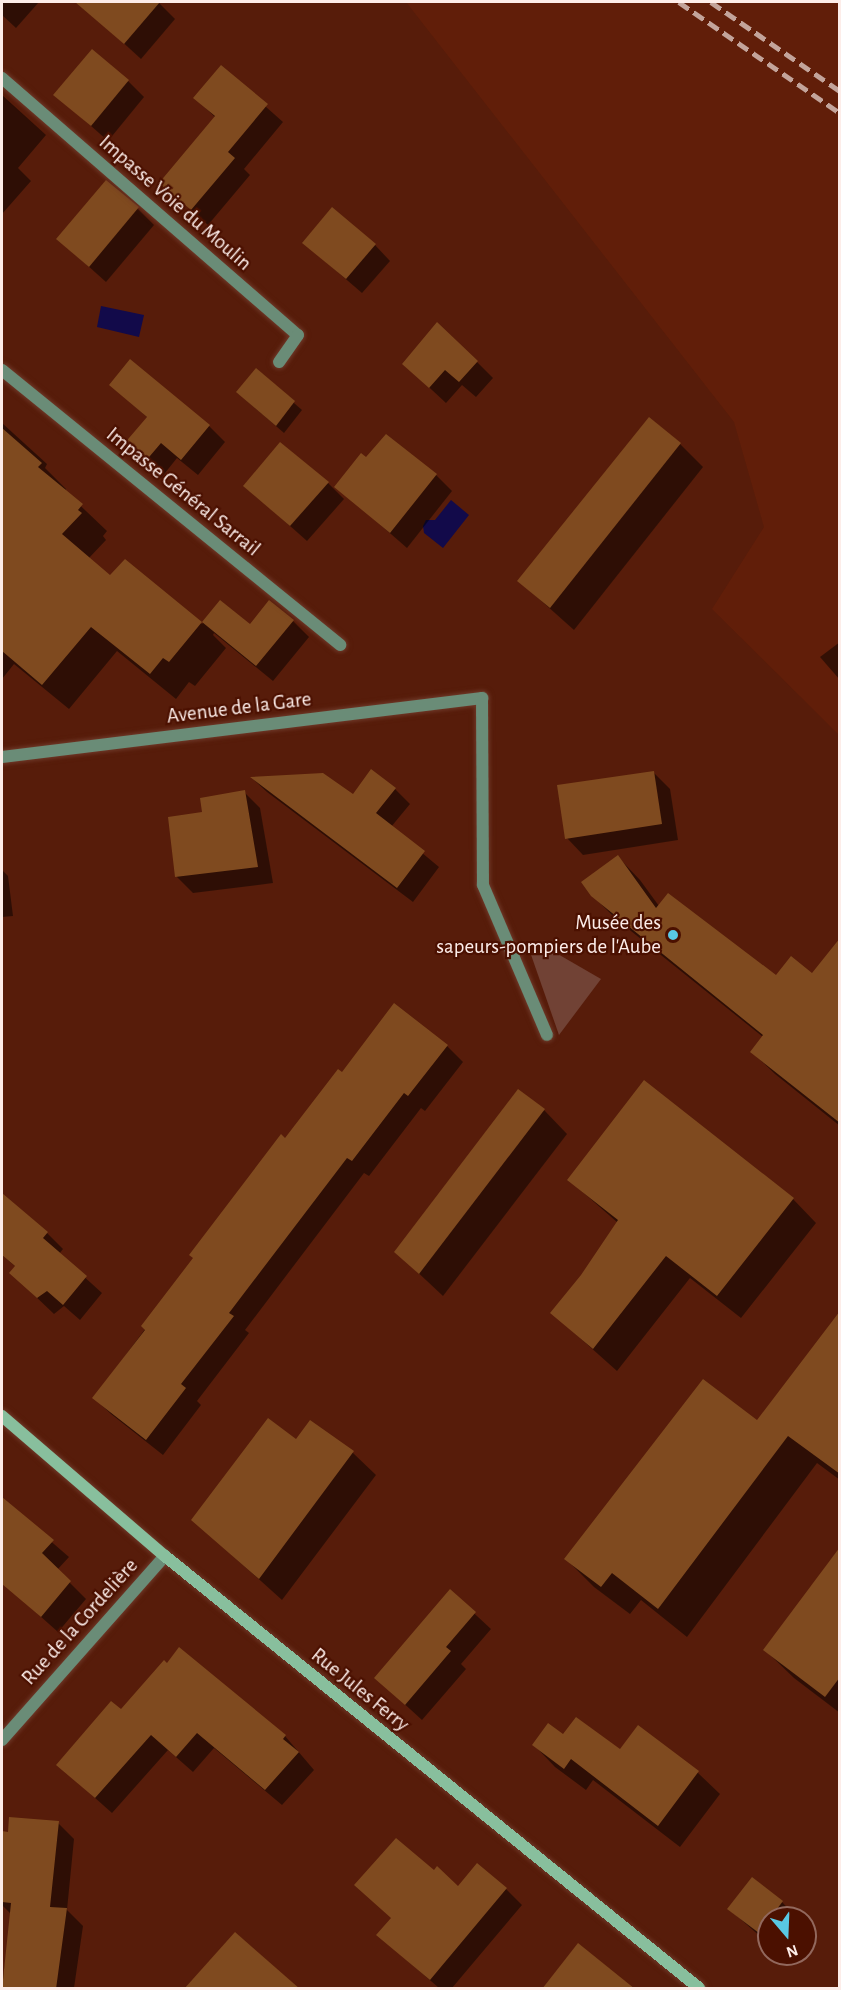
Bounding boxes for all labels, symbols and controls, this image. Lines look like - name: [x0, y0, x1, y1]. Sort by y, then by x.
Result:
- street label: Impasse Voie du Moulin: [93, 130, 257, 276]
- street label: Impasse Général Sarrail: [101, 422, 265, 562]
- street label: Avenue de la Gare: [165, 687, 313, 729]
- place label: Musée des sapeurs-pompiers de l'Aube: [436, 910, 661, 960]
- marker: Musée des sapeurs-pompiers de l'Aube: [666, 928, 680, 942]
- street label: Rue de la Cordelière: [17, 1553, 143, 1691]
- street label: Rue Jules Ferry: [306, 1643, 414, 1737]
- north arrow: [757, 1906, 817, 1966]
- text: N: [784, 1942, 800, 1961]

